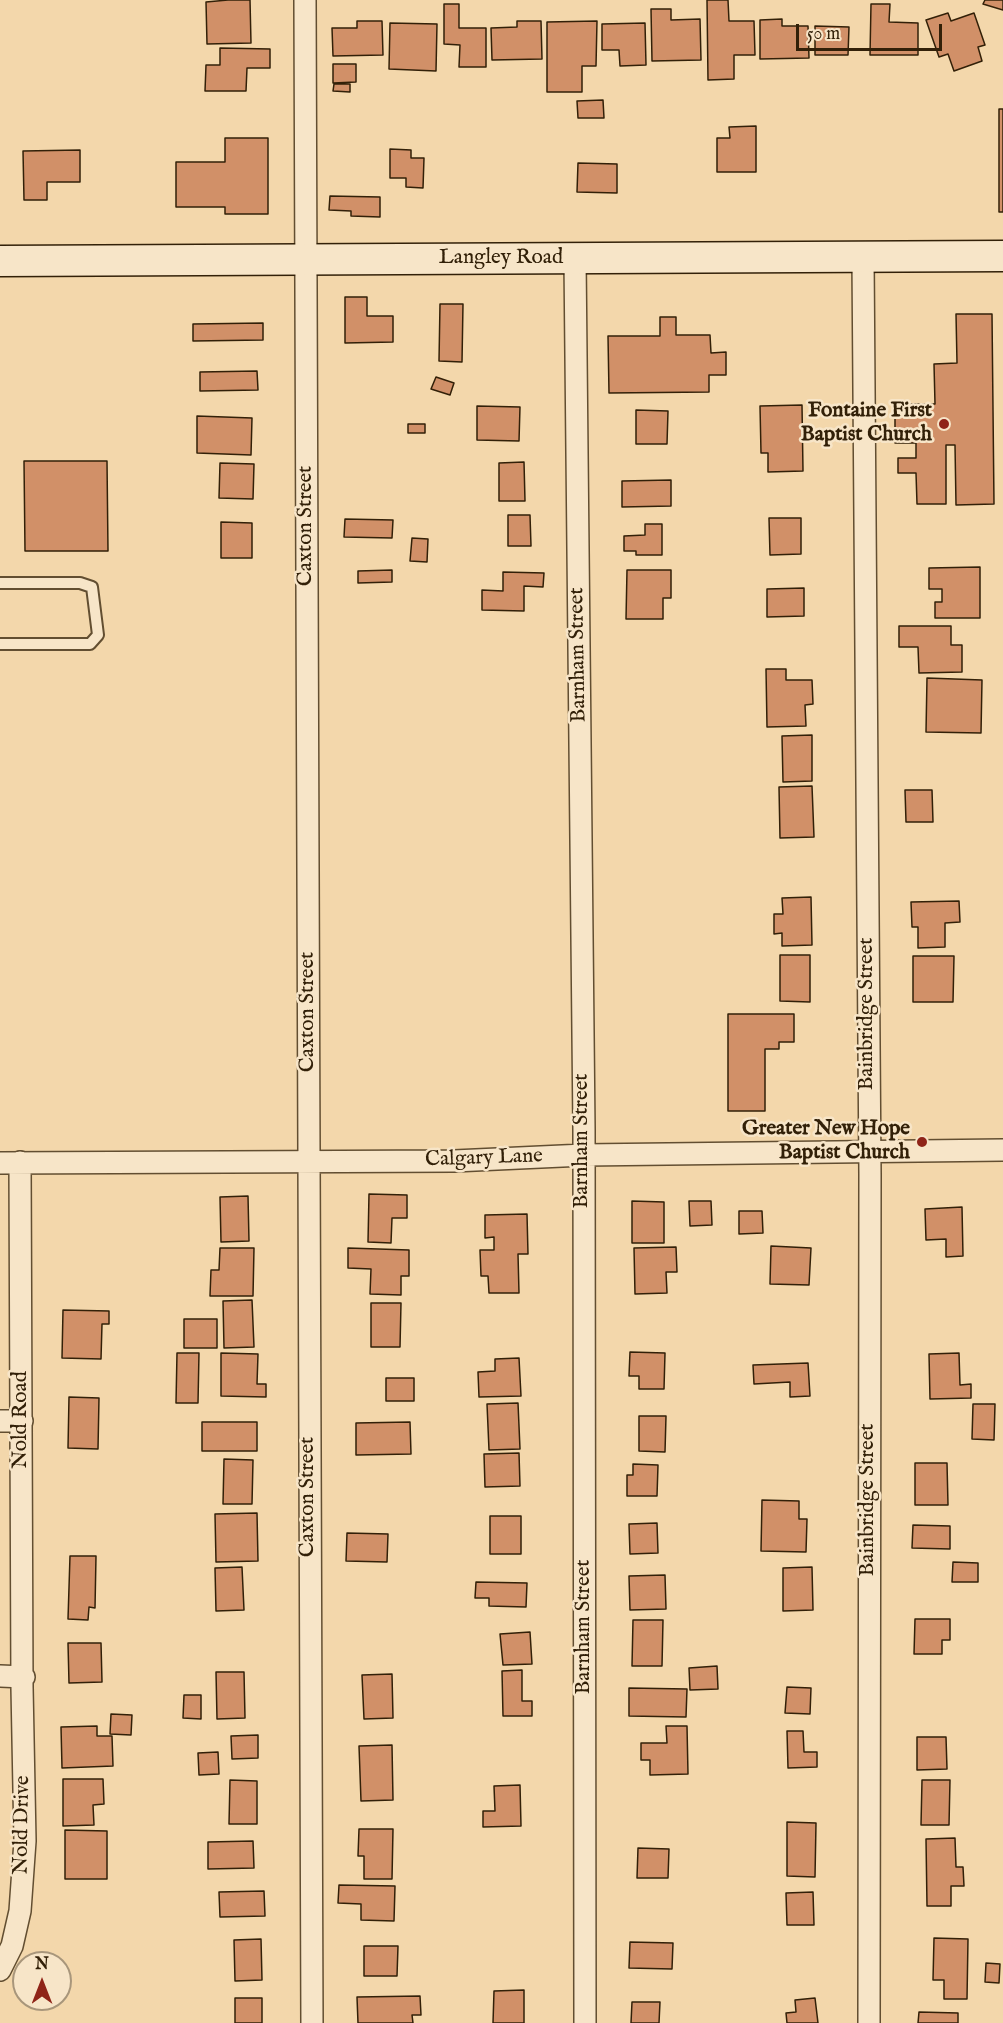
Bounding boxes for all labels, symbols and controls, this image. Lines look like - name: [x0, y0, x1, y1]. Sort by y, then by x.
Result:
- scale bar: [799, 12, 944, 50]
- text: 50 m: [807, 23, 840, 46]
- street label: Langley Road: [439, 246, 563, 272]
- place label: Fontaine First Baptist Church: [801, 399, 932, 449]
- marker: Fontaine First Baptist Church: [937, 417, 951, 431]
- street label: Caxton Street: [294, 466, 320, 586]
- street label: Barnham Street: [565, 587, 593, 723]
- street label: Bainbridge Street: [855, 937, 881, 1091]
- street label: Caxton Street: [296, 952, 322, 1072]
- street label: Barnham Street: [570, 1073, 596, 1209]
- place label: Greater New Hope Baptist Church: [742, 1117, 910, 1167]
- marker: Greater New Hope Baptist Church: [915, 1135, 929, 1149]
- street label: Calgary Lane: [425, 1144, 543, 1174]
- street label: Nold Road: [9, 1371, 35, 1469]
- street label: Bainbridge Street: [856, 1423, 882, 1577]
- street label: Caxton Street: [296, 1437, 322, 1557]
- street label: Barnham Street: [572, 1559, 598, 1695]
- street label: Nold Drive: [10, 1775, 36, 1875]
- north arrow: [12, 1951, 72, 2011]
- text: N: [35, 1955, 49, 1975]

